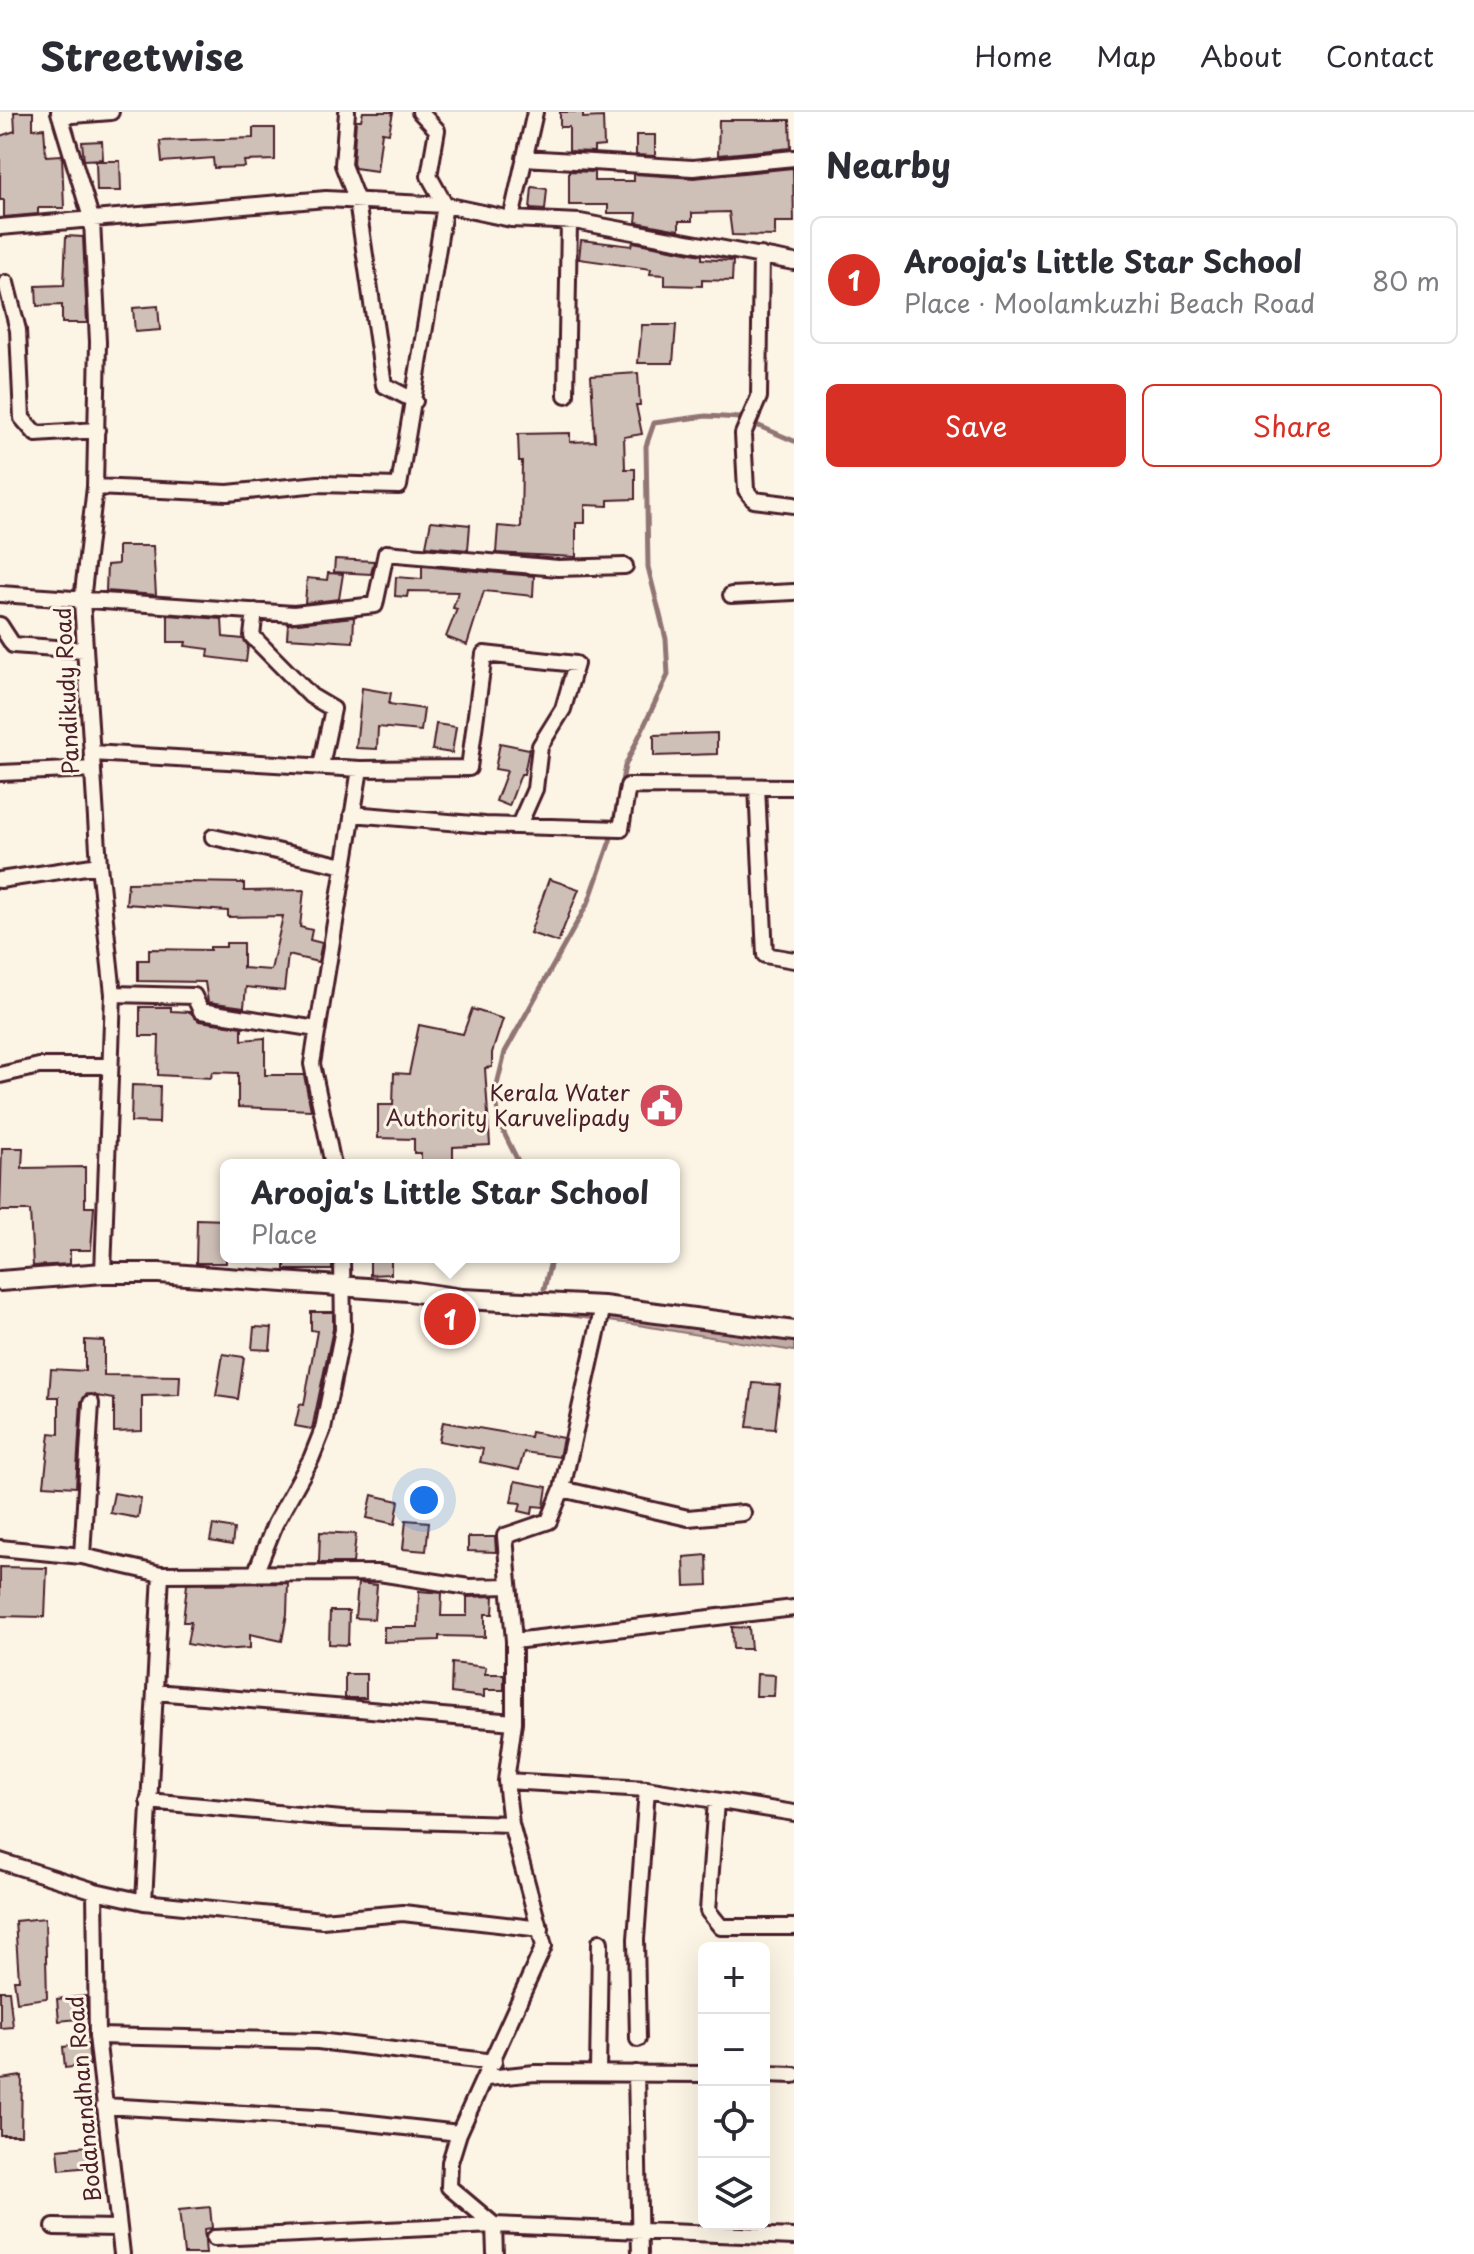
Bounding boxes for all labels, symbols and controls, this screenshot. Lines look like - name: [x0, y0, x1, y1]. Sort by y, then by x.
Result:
- text: Streetwise: [40, 27, 244, 84]
- text: Home: [974, 34, 1052, 77]
- text: Map: [1096, 34, 1156, 77]
- text: About: [1200, 34, 1282, 77]
- text: Contact: [1326, 34, 1434, 77]
- text: Nearby: [826, 138, 951, 190]
- text: Arooja's Little Star School: [904, 238, 1302, 283]
- text: 1: [848, 261, 860, 300]
- text: 80 m: [1372, 261, 1440, 300]
- text: Place · Moolamkuzhi Beach Road: [904, 283, 1315, 322]
- button: Save: [826, 384, 1126, 467]
- button: Share: [1142, 384, 1442, 467]
- street label: Pandikudy Road: [45, 607, 86, 776]
- place label: Kerala Water Authority Karuvelipady: [386, 1075, 631, 1133]
- public building icon: Kerala Water Authority Karuvelipady: [637, 1082, 685, 1130]
- popup: [220, 1159, 680, 1263]
- text: Arooja's Little Star School: [251, 1169, 649, 1214]
- text: Place: [251, 1214, 317, 1253]
- pin: 1: [424, 1289, 476, 1349]
- your location: [404, 1480, 444, 1520]
- map controls: [698, 1942, 770, 2230]
- button: +: [698, 1942, 770, 2014]
- street label: Bodanandhan Road: [57, 1995, 108, 2203]
- button: −: [698, 2014, 770, 2086]
- button: locate: [698, 2086, 770, 2158]
- button: layers: [698, 2158, 770, 2230]

